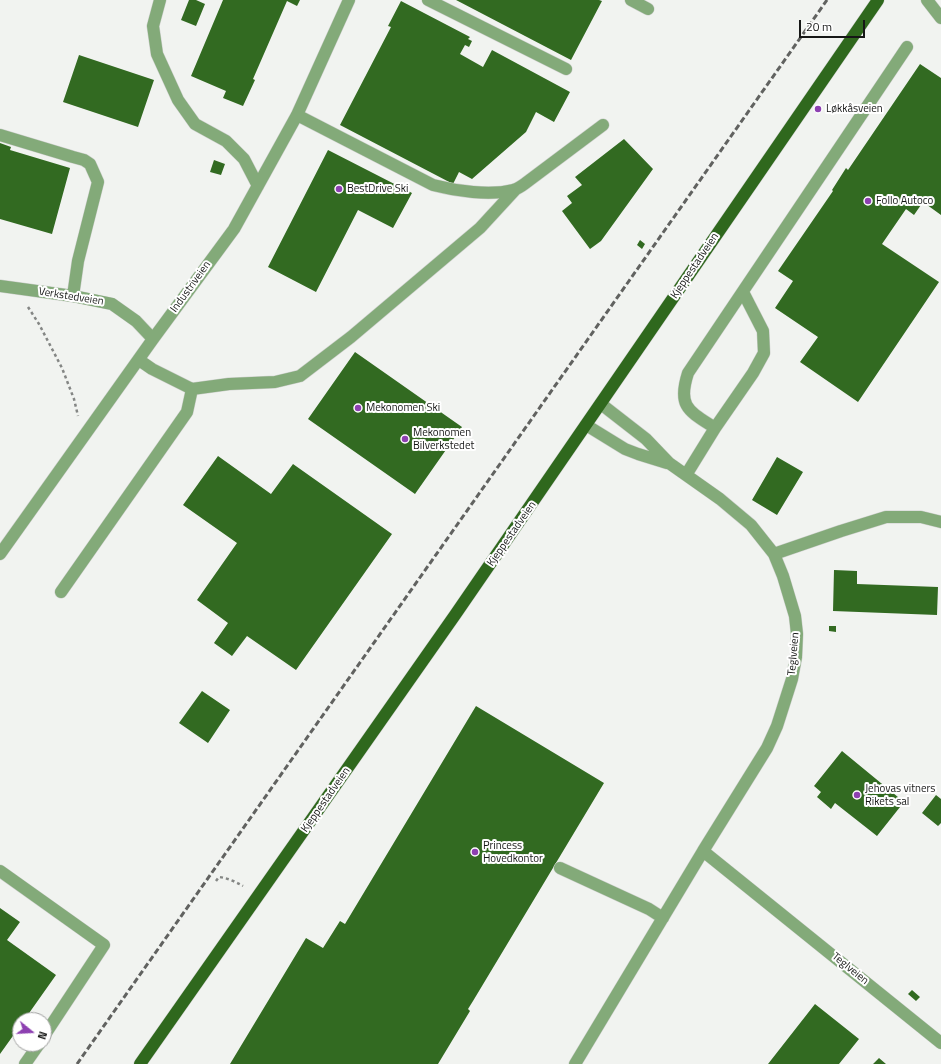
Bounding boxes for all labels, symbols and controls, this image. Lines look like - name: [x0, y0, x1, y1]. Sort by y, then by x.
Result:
- scale bar: [801, 12, 867, 38]
- text: 20 m: [806, 17, 832, 36]
- place label: Løkkåsveien: [826, 102, 883, 116]
- marker: Løkkåsveien: [813, 104, 823, 114]
- place label: BestDrive Ski: [347, 182, 408, 196]
- marker: BestDrive Ski: [334, 184, 344, 194]
- place label: Follo Autoco: [876, 194, 933, 208]
- marker: Follo Autoco: [863, 196, 873, 206]
- street label: Kjeppestadveien: [668, 231, 722, 301]
- street label: Industriveien: [168, 259, 214, 315]
- street label: Verkstedveien: [38, 285, 104, 309]
- place label: Mekonomen Ski: [366, 401, 440, 415]
- marker: Mekonomen Ski: [353, 403, 363, 413]
- place label: Mekonomen Bilverkstedet: [413, 426, 474, 452]
- marker: Mekonomen Bilverkstedet: [400, 434, 410, 444]
- street label: Kjeppestadveien: [485, 499, 539, 569]
- street label: Teglveien: [786, 632, 802, 676]
- street label: Kjeppestadveien: [299, 765, 353, 835]
- place label: Jehovas vitners Rikets sal: [865, 782, 935, 808]
- marker: Jehovas vitners Rikets sal: [852, 790, 862, 800]
- place label: Princess Hovedkontor: [483, 839, 543, 865]
- marker: Princess Hovedkontor: [470, 847, 480, 857]
- street label: Teglveien: [829, 950, 871, 988]
- north arrow: [12, 1012, 52, 1052]
- text: N: [34, 1029, 51, 1041]

